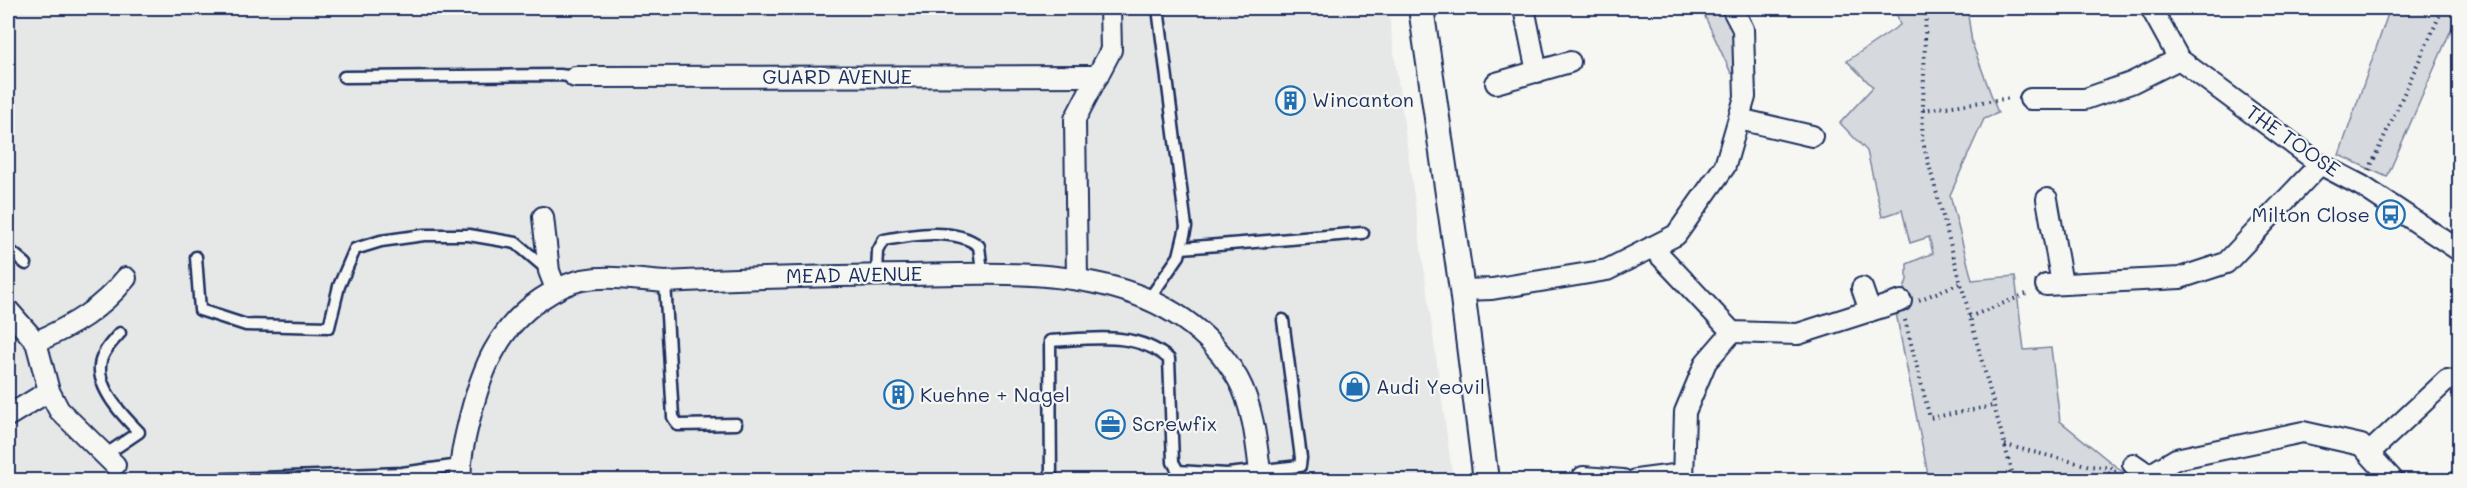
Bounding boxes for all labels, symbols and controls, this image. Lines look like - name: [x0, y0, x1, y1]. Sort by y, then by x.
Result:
- street label: GUARD AVENUE: [762, 63, 912, 89]
- building icon: Wincanton: [1275, 84, 1307, 116]
- place label: Wincanton: [1312, 86, 1414, 112]
- street label: THE TOOSE: [2242, 98, 2346, 182]
- bus stop icon: Milton Close: [2375, 199, 2407, 231]
- place label: Milton Close: [2252, 201, 2370, 227]
- street label: MEAD AVENUE: [786, 260, 922, 288]
- shop icon: Audi Yeovil: [1339, 371, 1371, 403]
- place label: Audi Yeovil: [1376, 373, 1485, 399]
- building icon: Kuehne + Nagel: [883, 379, 915, 411]
- place label: Kuehne + Nagel: [920, 381, 1070, 407]
- office icon: Screwfix: [1095, 408, 1127, 440]
- place label: Screwfix: [1132, 410, 1217, 436]

